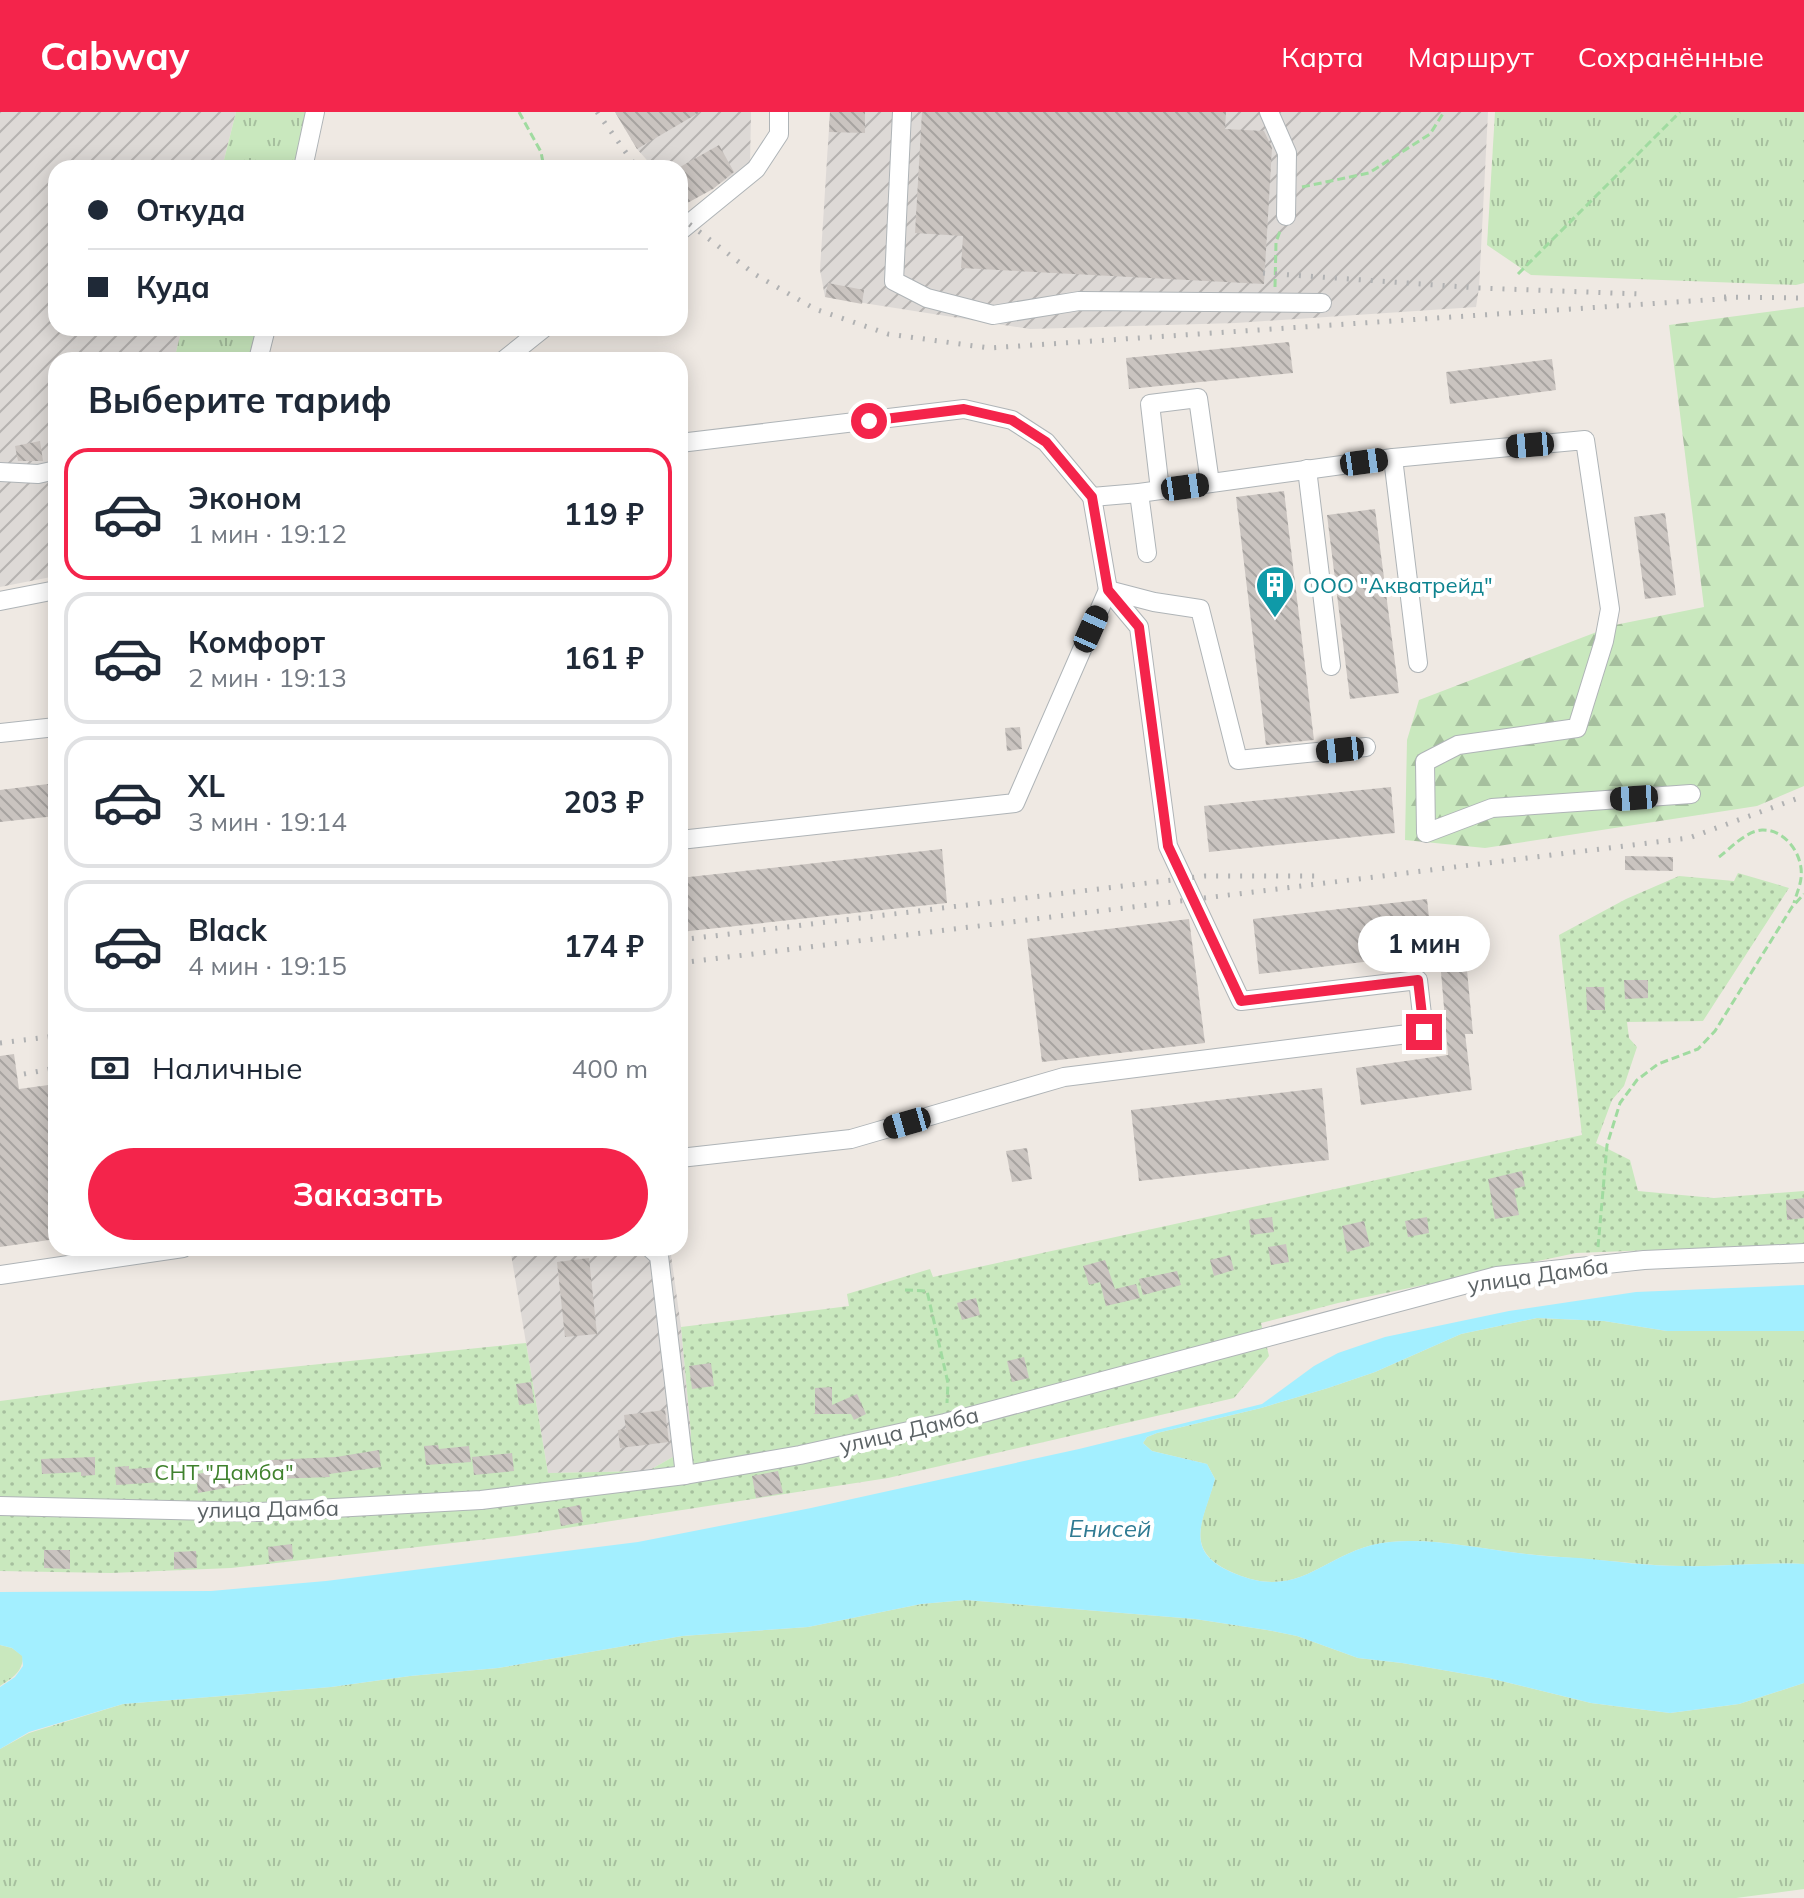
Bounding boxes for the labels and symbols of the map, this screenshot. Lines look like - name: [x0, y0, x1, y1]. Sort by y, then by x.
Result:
- route start: [851, 403, 887, 439]
- car: [1505, 431, 1555, 459]
- car: [1339, 447, 1389, 477]
- car: [1160, 472, 1210, 502]
- building icon: ООО "Акватрейд": [1254, 564, 1296, 619]
- place label: ООО "Акватрейд": [1303, 571, 1493, 599]
- car: [1070, 602, 1112, 656]
- car: [1315, 736, 1365, 764]
- car: [1609, 784, 1659, 812]
- callout: 1 мин: [1358, 916, 1490, 972]
- route end: [1406, 1014, 1442, 1050]
- car: [881, 1105, 933, 1141]
- street label: улица Дамба: [1466, 1251, 1610, 1299]
- street label: улица Дамба: [837, 1400, 981, 1460]
- park label: СНТ "Дамба": [154, 1458, 294, 1486]
- street label: улица Дамба: [197, 1494, 339, 1524]
- water label: Енисей: [1069, 1513, 1151, 1543]

